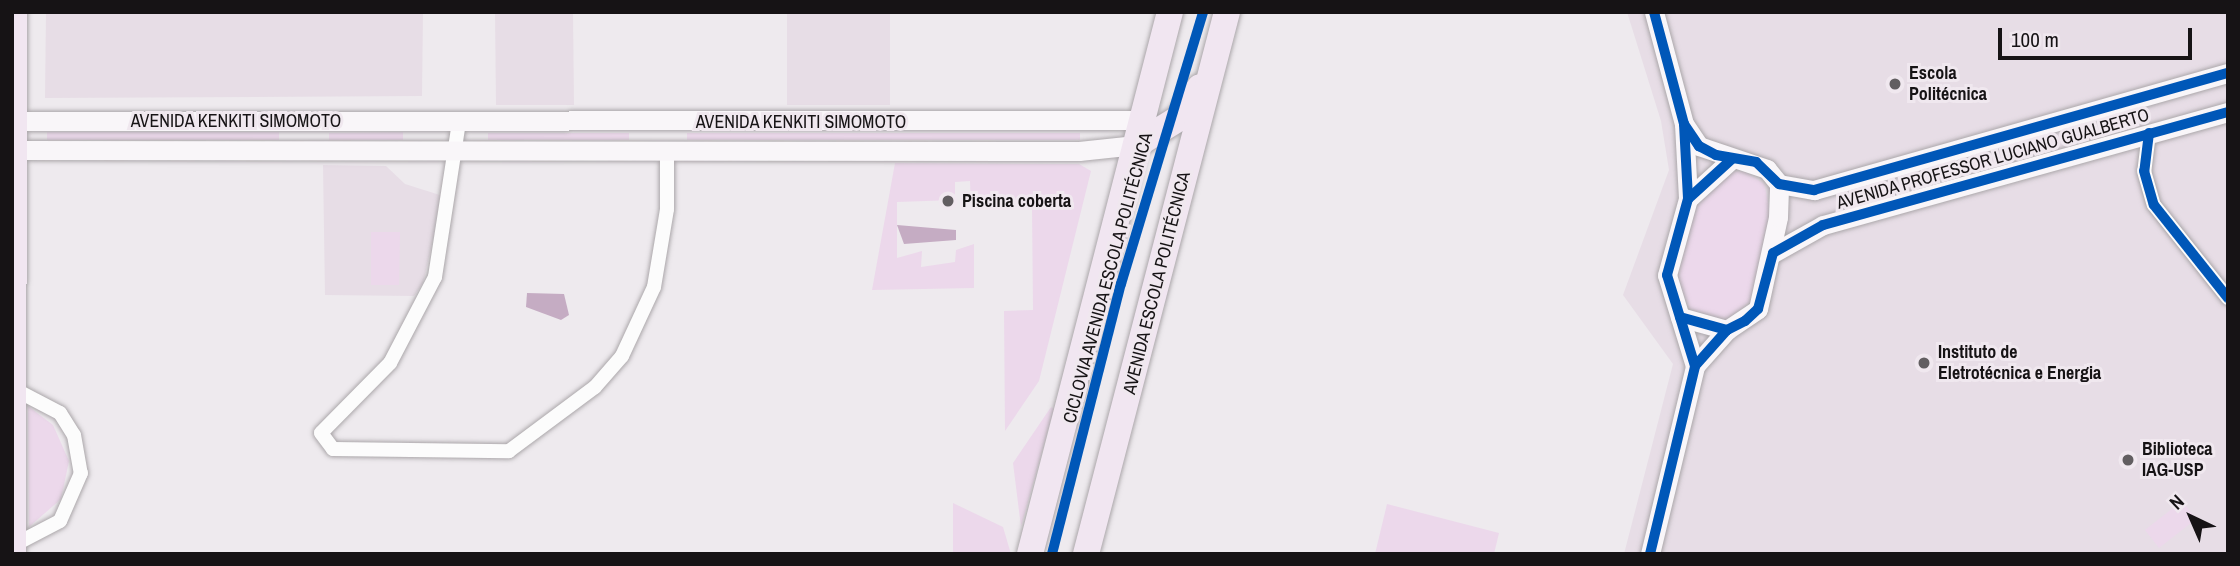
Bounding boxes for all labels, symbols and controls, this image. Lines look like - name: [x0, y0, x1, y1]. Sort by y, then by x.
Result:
- scale bar: [2002, 14, 2196, 58]
- text: 100 m: [2011, 25, 2059, 54]
- place label: Escola Politécnica: [1909, 63, 1987, 106]
- marker: Escola Politécnica: [1887, 76, 1903, 92]
- street label: AVENIDA PROFESSOR LUCIANO GUALBERTO: [1834, 104, 2152, 214]
- street label: AVENIDA KENKITI SIMOMOTO: [130, 110, 342, 132]
- street label: AVENIDA KENKITI SIMOMOTO: [695, 111, 907, 133]
- street label: CICLOVIA AVENIDA ESCOLA POLITÉCNICA: [1058, 129, 1158, 427]
- street label: AVENIDA ESCOLA POLITÉCNICA: [1119, 169, 1195, 397]
- place label: Piscina coberta: [962, 190, 1071, 212]
- marker: Piscina coberta: [940, 193, 956, 209]
- place label: Instituto de Eletrotécnica e Energia: [1938, 342, 2101, 384]
- marker: Instituto de Eletrotécnica e Energia: [1916, 355, 1932, 371]
- place label: Biblioteca IAG-USP: [2142, 439, 2213, 482]
- marker: Biblioteca IAG-USP: [2120, 452, 2136, 468]
- north arrow: [2156, 482, 2226, 552]
- text: N: [2163, 489, 2189, 515]

